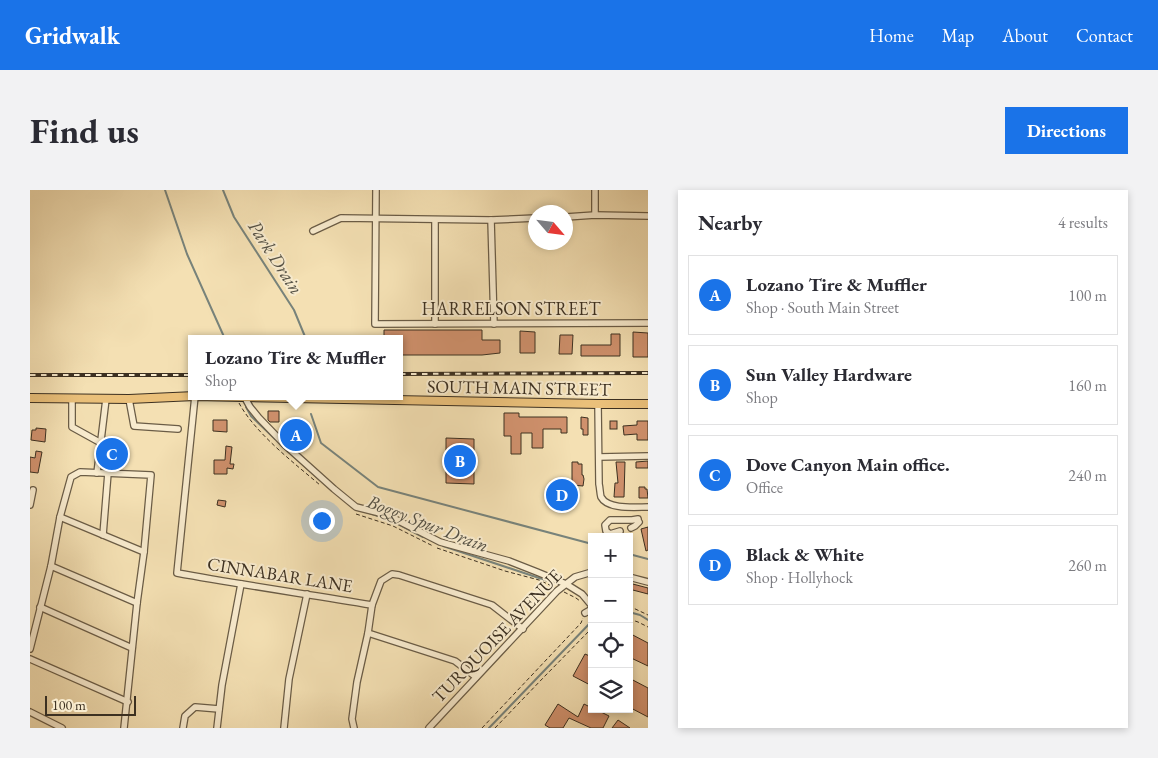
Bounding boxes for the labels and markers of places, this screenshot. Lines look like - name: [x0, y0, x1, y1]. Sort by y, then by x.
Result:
- pin: A: [280, 416, 312, 454]
- pin: C: [96, 435, 128, 473]
- pin: B: [444, 442, 476, 480]
- pin: D: [546, 476, 578, 514]

